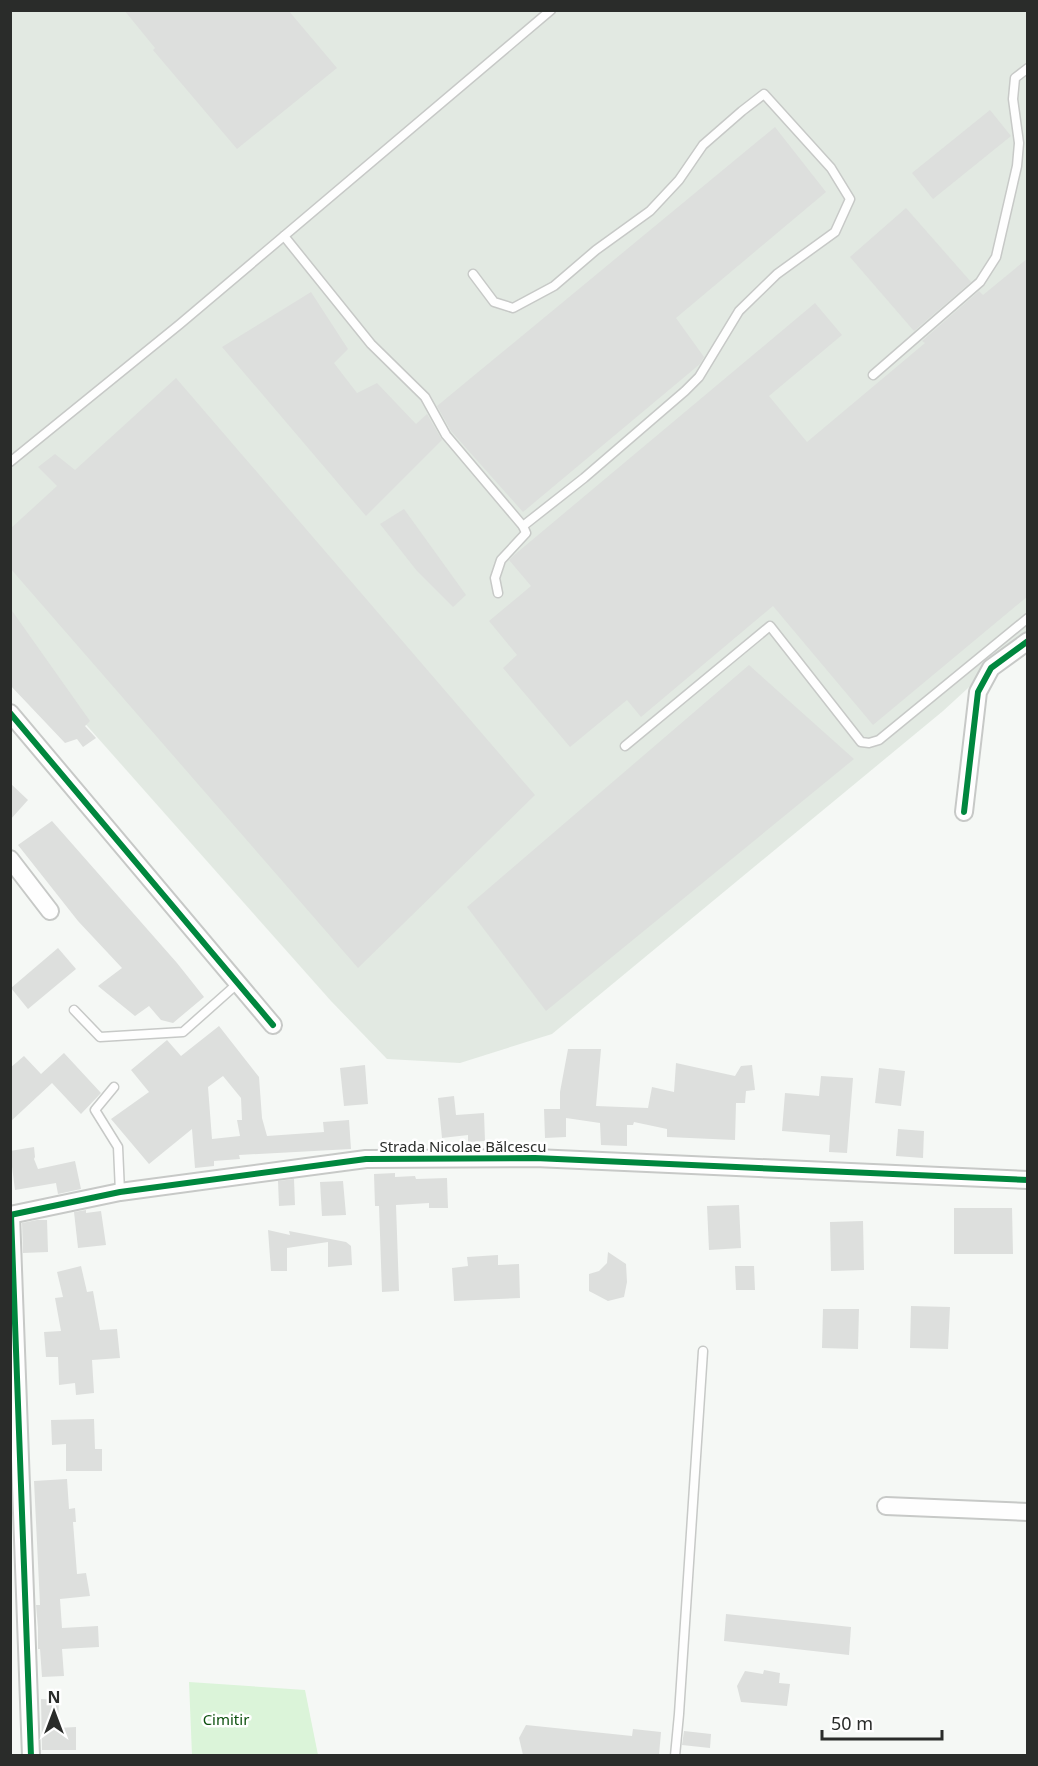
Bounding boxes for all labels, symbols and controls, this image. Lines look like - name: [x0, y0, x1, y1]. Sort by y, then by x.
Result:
- street label: Strada Nicolae Bălcescu: [379, 1136, 547, 1156]
- north arrow: [24, 1682, 84, 1742]
- text: N: [47, 1686, 61, 1708]
- scale bar: [822, 1703, 942, 1741]
- park label: Cimitir: [203, 1709, 249, 1729]
- text: 50 m: [831, 1711, 873, 1735]

